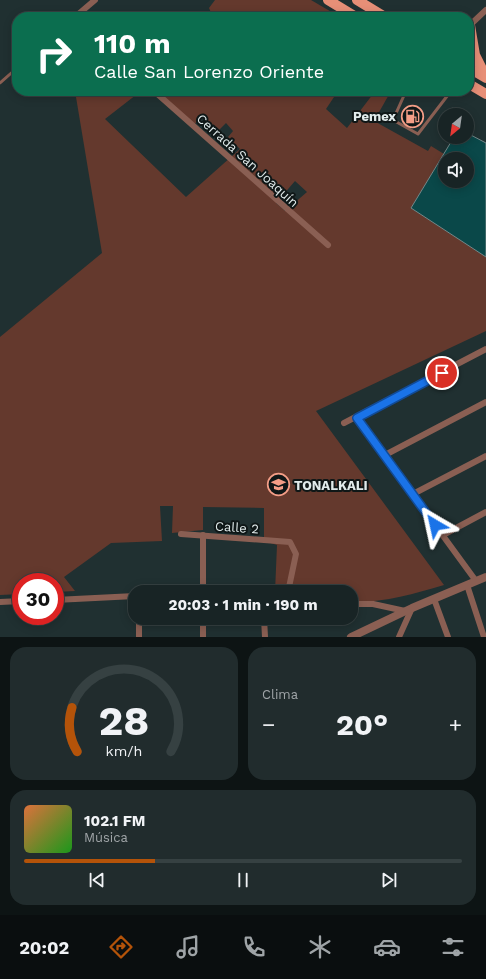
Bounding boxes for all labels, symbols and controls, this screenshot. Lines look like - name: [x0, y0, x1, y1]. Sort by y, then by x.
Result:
- text: 110 m: [94, 27, 171, 60]
- icon: right: [28, 28, 80, 80]
- text: Calle San Lorenzo Oriente: [94, 61, 324, 82]
- fuel station icon: Pemex: [399, 103, 425, 129]
- north arrow: [438, 108, 474, 144]
- map controls: [438, 108, 474, 188]
- place label: Pemex: [353, 109, 396, 124]
- street label: Cerrada San Joaquín: [194, 111, 302, 210]
- button: sound: [438, 152, 474, 188]
- pin: [425, 356, 459, 390]
- icon: arrive: [431, 362, 453, 384]
- school or university icon: TONALKALI: [265, 472, 291, 498]
- place label: TONALKALI: [294, 478, 368, 493]
- position arrow: [414, 504, 456, 546]
- street label: Calle 2: [215, 518, 259, 537]
- speed limit sign: 30: [12, 573, 64, 625]
- text: 20:03 · 1 min · 190 m: [168, 596, 318, 614]
- text: Clima: [262, 687, 298, 702]
- text: 28: [99, 695, 149, 744]
- text: 20°: [336, 707, 388, 742]
- text: −: [262, 712, 275, 737]
- text: +: [449, 712, 462, 737]
- text: km/h: [106, 742, 142, 758]
- text: 102.1 FM: [84, 812, 145, 830]
- text: Música: [84, 830, 128, 845]
- icon: previous: [86, 869, 108, 891]
- icon: pause: [232, 869, 254, 891]
- icon: next: [378, 869, 400, 891]
- icon: directions: [107, 933, 135, 961]
- icon: music: [174, 933, 202, 961]
- icon: phone: [240, 933, 268, 961]
- icon: climate: [306, 933, 334, 961]
- icon: car: [373, 933, 401, 961]
- icon: filters: [439, 933, 467, 961]
- text: 20:02: [19, 937, 69, 958]

